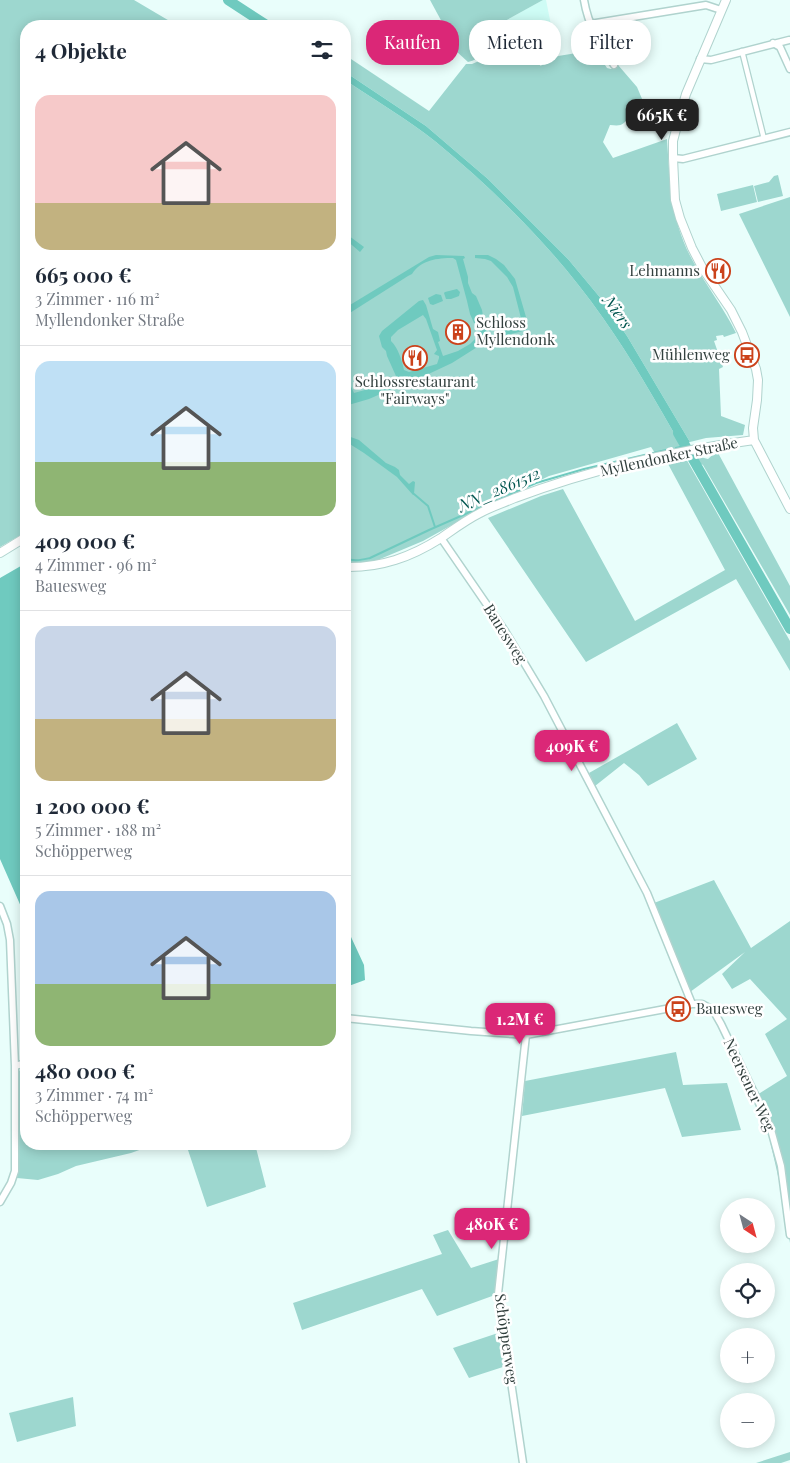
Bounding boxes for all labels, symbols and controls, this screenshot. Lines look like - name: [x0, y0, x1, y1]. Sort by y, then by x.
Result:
- chip: Kaufen: [366, 20, 459, 65]
- chip: Mieten: [469, 20, 561, 65]
- chip: Filter: [571, 20, 651, 65]
- text: 4 Objekte: [35, 36, 127, 64]
- icon: filters: [308, 36, 336, 64]
- pin: 665K €: [621, 98, 703, 141]
- text: 665K €: [637, 104, 687, 125]
- icon: home: [141, 128, 231, 218]
- restaurant icon: Lehmanns: [705, 258, 731, 284]
- text: 665 000 €: [35, 260, 132, 288]
- place label: Lehmanns: [629, 260, 700, 280]
- text: 3 Zimmer · 116 m²: [35, 288, 160, 309]
- water label: Niers: [598, 289, 637, 333]
- text: Myllendonker Straße: [35, 309, 185, 330]
- place label: Schloss Myllendonk: [476, 312, 556, 349]
- building icon: Schloss Myllendonk: [445, 319, 471, 345]
- bus stop icon: Mühlenweg: [734, 342, 760, 368]
- place label: Mühlenweg: [652, 344, 730, 364]
- restaurant icon: Schlossrestaurant "Fairways": [402, 345, 428, 371]
- place label: Schlossrestaurant "Fairways": [355, 371, 476, 408]
- icon: home: [141, 393, 231, 483]
- street label: Myllendonker Straße: [598, 432, 740, 480]
- water label: NN_2861512: [453, 462, 543, 516]
- text: 409 000 €: [35, 526, 135, 554]
- text: 4 Zimmer · 96 m²: [35, 554, 157, 575]
- text: Bauesweg: [35, 575, 106, 596]
- street label: Bauesweg: [480, 600, 532, 667]
- icon: home: [141, 658, 231, 748]
- pin: 409K €: [531, 730, 613, 772]
- text: 409K €: [546, 735, 598, 756]
- text: 1 200 000 €: [35, 791, 150, 819]
- text: 5 Zimmer · 188 m²: [35, 819, 161, 840]
- text: Schöpperweg: [35, 840, 132, 861]
- icon: home: [141, 923, 231, 1013]
- bus stop icon: Bauesweg: [665, 996, 691, 1022]
- place label: Bauesweg: [696, 998, 763, 1018]
- pin: 1.2M €: [479, 1002, 561, 1045]
- text: 1.2M €: [496, 1008, 544, 1029]
- street label: Neersener Weg: [720, 1035, 780, 1134]
- text: 480 000 €: [35, 1056, 135, 1084]
- text: 3 Zimmer · 74 m²: [35, 1084, 153, 1105]
- text: Schöpperweg: [35, 1105, 132, 1126]
- north arrow: [720, 1198, 775, 1252]
- map controls: [720, 1198, 775, 1448]
- pin: 480K €: [451, 1208, 533, 1250]
- text: 480K €: [466, 1213, 518, 1234]
- button: locate: [720, 1263, 775, 1318]
- street label: Schöpperweg: [491, 1292, 523, 1385]
- button: +: [720, 1328, 775, 1383]
- button: −: [720, 1393, 775, 1448]

